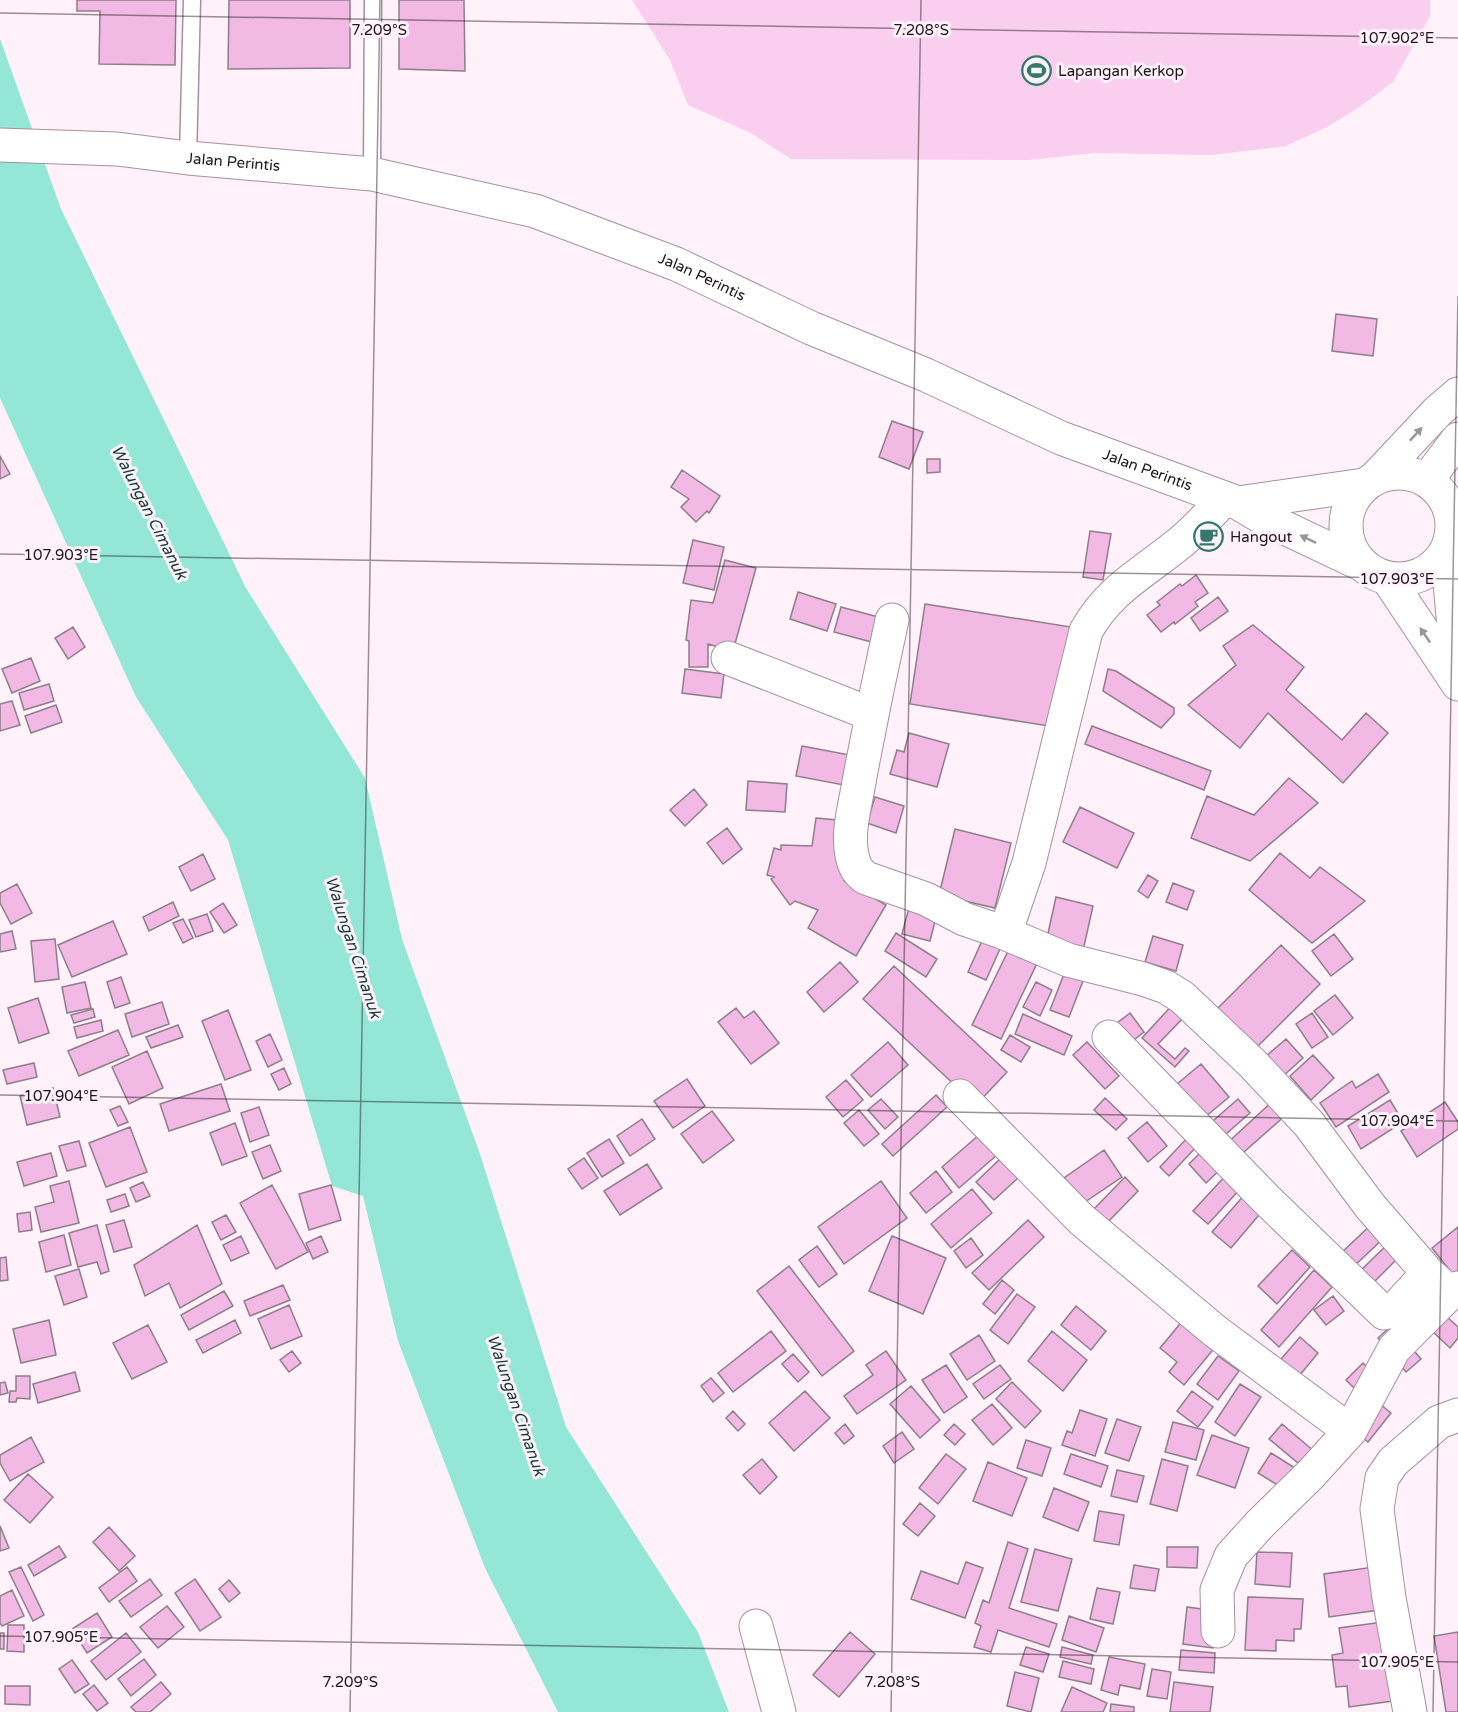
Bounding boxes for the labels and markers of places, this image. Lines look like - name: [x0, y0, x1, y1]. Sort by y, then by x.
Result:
- sports icon: Lapangan Kerkop: [1021, 55, 1053, 87]
- place label: Lapangan Kerkop: [1058, 62, 1184, 80]
- cafe icon: Hangout: [1193, 521, 1225, 553]
- place label: Hangout: [1230, 528, 1293, 546]

